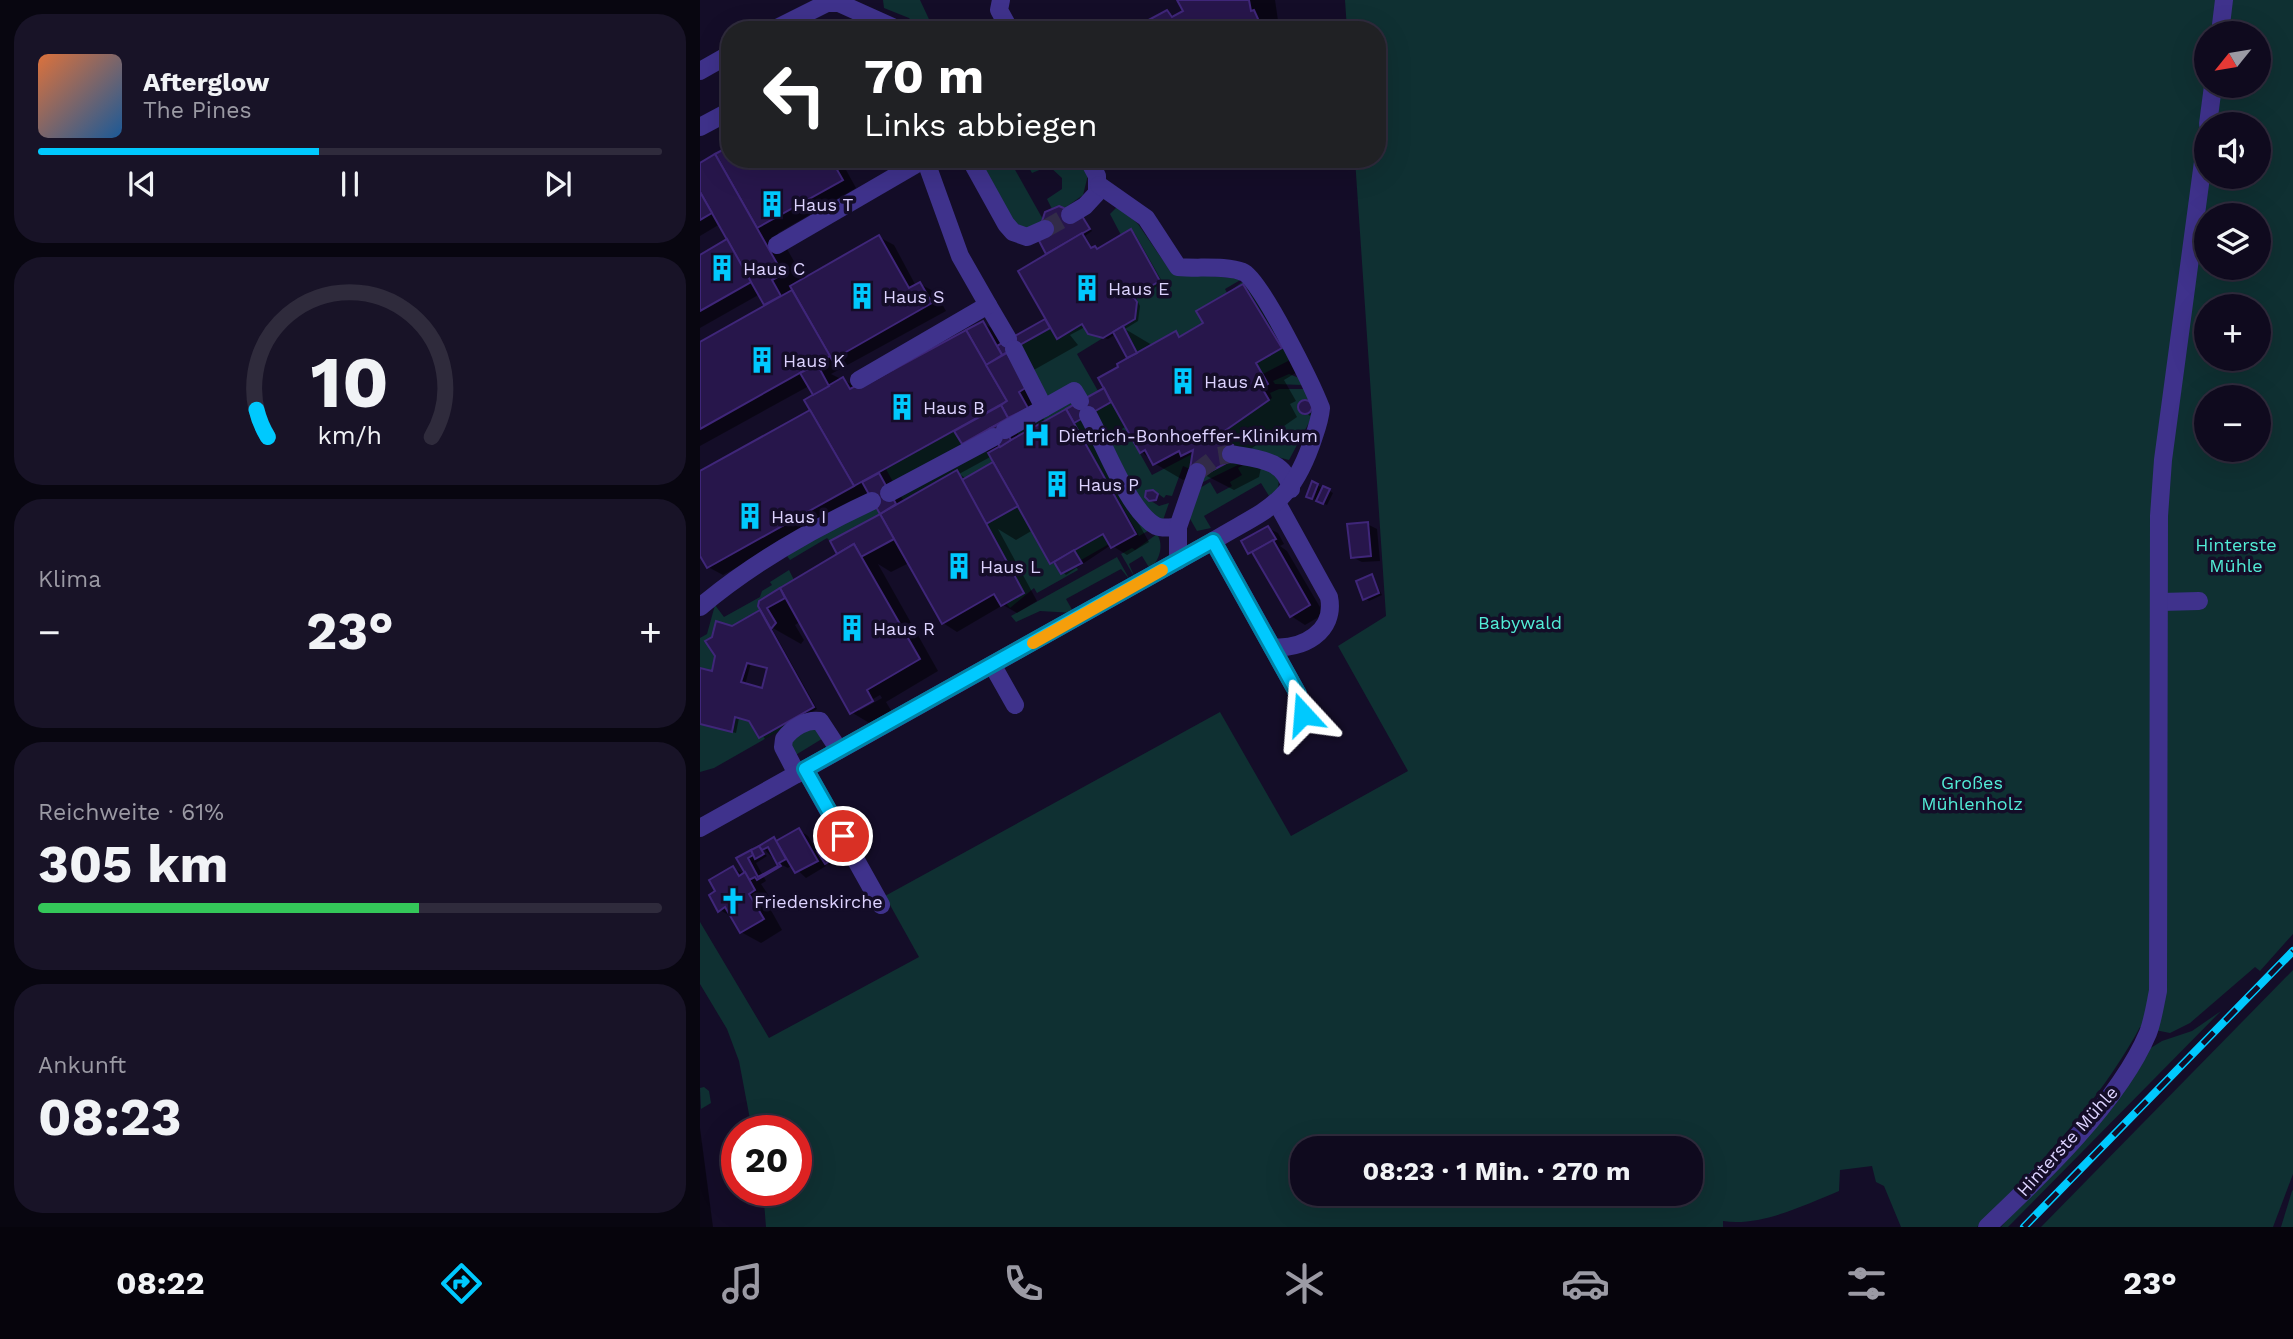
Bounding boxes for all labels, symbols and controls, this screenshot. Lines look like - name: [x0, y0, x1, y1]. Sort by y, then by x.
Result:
- north arrow: [2194, 21, 2272, 98]
- map controls: [2194, 21, 2271, 462]
- text: 70 m: [864, 47, 984, 105]
- icon: left: [749, 49, 840, 140]
- text: Afterglow: [143, 67, 269, 97]
- text: The Pines: [143, 97, 252, 124]
- text: Links abbiegen: [864, 106, 1098, 144]
- button: sound: [2194, 112, 2271, 189]
- icon: previous: [123, 165, 161, 203]
- icon: pause: [331, 165, 369, 203]
- icon: next: [539, 165, 577, 203]
- building icon: Haus T: [757, 189, 787, 219]
- place label: Haus T: [793, 194, 854, 215]
- button: layers: [2194, 203, 2271, 280]
- building icon: Haus C: [707, 253, 737, 283]
- place label: Haus C: [743, 258, 805, 279]
- building icon: Haus E: [1072, 273, 1102, 303]
- place label: Haus E: [1108, 278, 1170, 299]
- building icon: Haus S: [847, 281, 877, 311]
- place label: Haus S: [883, 286, 945, 307]
- button: +: [2194, 294, 2271, 371]
- text: 10: [311, 339, 389, 425]
- building icon: Haus K: [747, 345, 777, 375]
- place label: Haus K: [783, 350, 845, 371]
- building icon: Haus A: [1168, 366, 1198, 396]
- place label: Haus A: [1204, 371, 1265, 392]
- button: −: [2194, 385, 2271, 462]
- building icon: Haus B: [887, 392, 917, 422]
- place label: Haus B: [923, 397, 985, 418]
- hospital icon: Dietrich-Bonhoeffer-Klinikum: [1022, 420, 1052, 450]
- text: km/h: [318, 421, 382, 450]
- place label: Dietrich-Bonhoeffer-Klinikum: [1058, 425, 1318, 446]
- building icon: Haus P: [1042, 469, 1072, 499]
- place label: Haus P: [1078, 474, 1139, 495]
- building icon: Haus I: [735, 501, 765, 531]
- place label: Haus I: [771, 506, 826, 527]
- park label: Hinterste Mühle: [2195, 534, 2277, 576]
- building icon: Haus L: [944, 551, 974, 581]
- place label: Haus L: [980, 556, 1041, 577]
- text: Klima: [38, 566, 101, 593]
- text: 23°: [306, 601, 394, 662]
- text: −: [38, 610, 61, 654]
- text: +: [639, 610, 662, 654]
- park label: Babywald: [1478, 612, 1562, 633]
- building icon: Haus R: [837, 613, 867, 643]
- place label: Haus R: [873, 618, 935, 639]
- position arrow: [1266, 677, 1340, 751]
- park label: Großes Mühlenholz: [1921, 772, 2023, 814]
- text: Reichweite · 61%: [38, 799, 224, 826]
- pin: [813, 806, 873, 866]
- icon: arrive: [824, 817, 862, 855]
- text: 305 km: [38, 834, 228, 895]
- church icon: Friedenskirche: [718, 886, 748, 916]
- place label: Friedenskirche: [754, 891, 883, 912]
- text: Ankunft: [38, 1052, 126, 1079]
- street label: Hinterste Mühle: [2012, 1082, 2122, 1200]
- text: 08:23: [38, 1087, 182, 1148]
- speed limit sign: 20: [721, 1115, 812, 1206]
- text: 08:23 · 1 Min. · 270 m: [1363, 1156, 1630, 1186]
- icon: directions: [437, 1259, 486, 1308]
- icon: music: [718, 1259, 767, 1308]
- icon: phone: [999, 1259, 1048, 1308]
- icon: climate: [1280, 1259, 1329, 1308]
- icon: car: [1561, 1259, 1610, 1308]
- icon: filters: [1842, 1259, 1891, 1308]
- text: 08:22: [116, 1264, 205, 1302]
- text: 23°: [2123, 1264, 2177, 1302]

